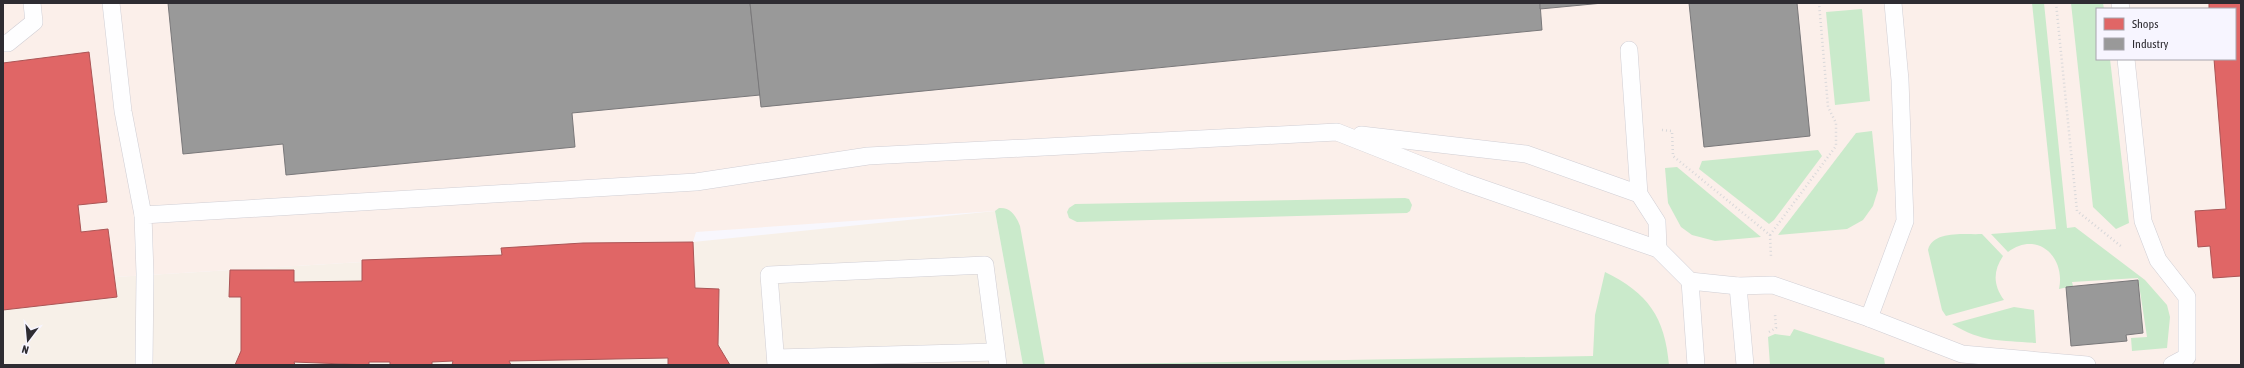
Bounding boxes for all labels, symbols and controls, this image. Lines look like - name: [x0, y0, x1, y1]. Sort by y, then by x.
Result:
- legend: [2096, 8, 2236, 60]
- text: Shops: [2132, 17, 2158, 31]
- text: Industry: [2132, 37, 2169, 51]
- north arrow: [8, 320, 48, 360]
- text: N: [20, 343, 30, 356]

